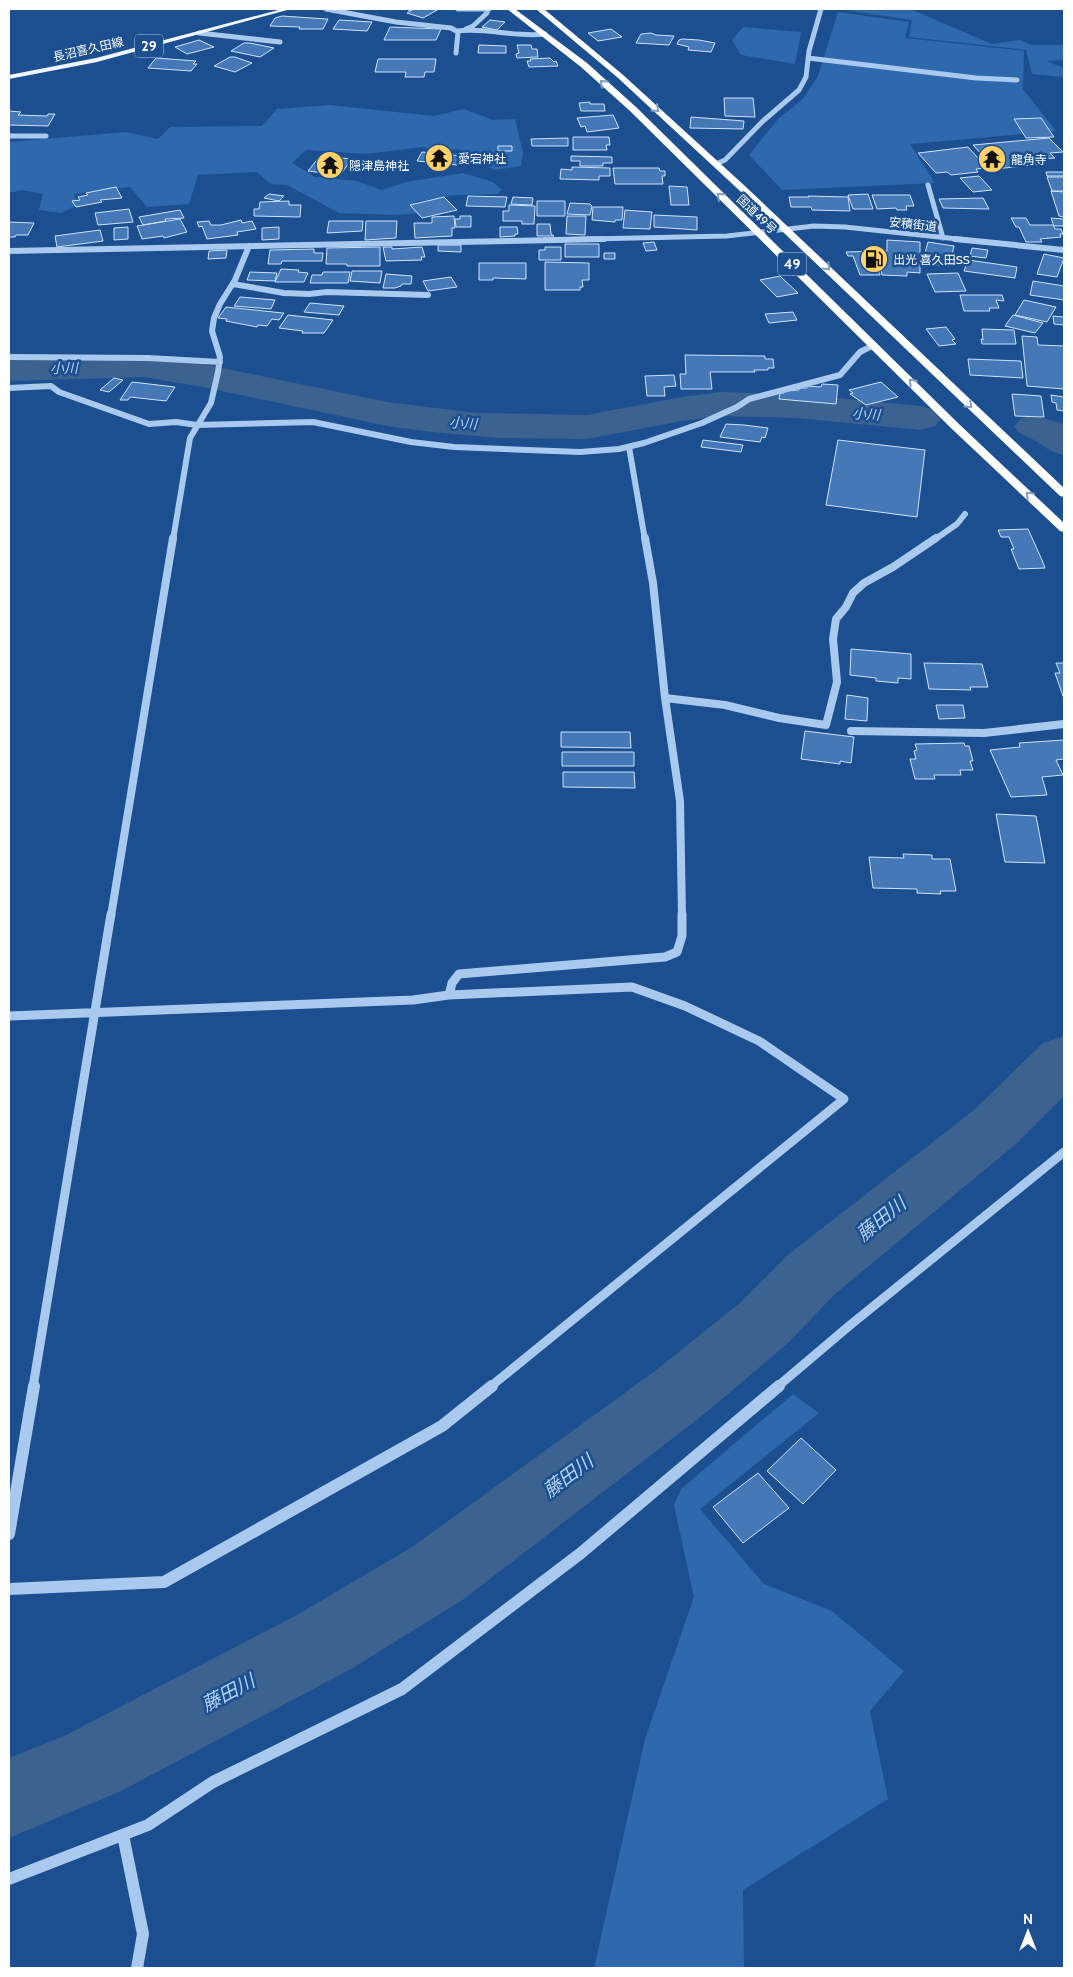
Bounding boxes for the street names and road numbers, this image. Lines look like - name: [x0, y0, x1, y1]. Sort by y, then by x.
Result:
- street label: 長沼喜久田線: [51, 34, 125, 64]
- road number: 29: [135, 34, 163, 58]
- street label: 国道49号: [734, 191, 780, 237]
- street label: 安積街道: [888, 214, 938, 234]
- road number: 49: [778, 252, 806, 276]

